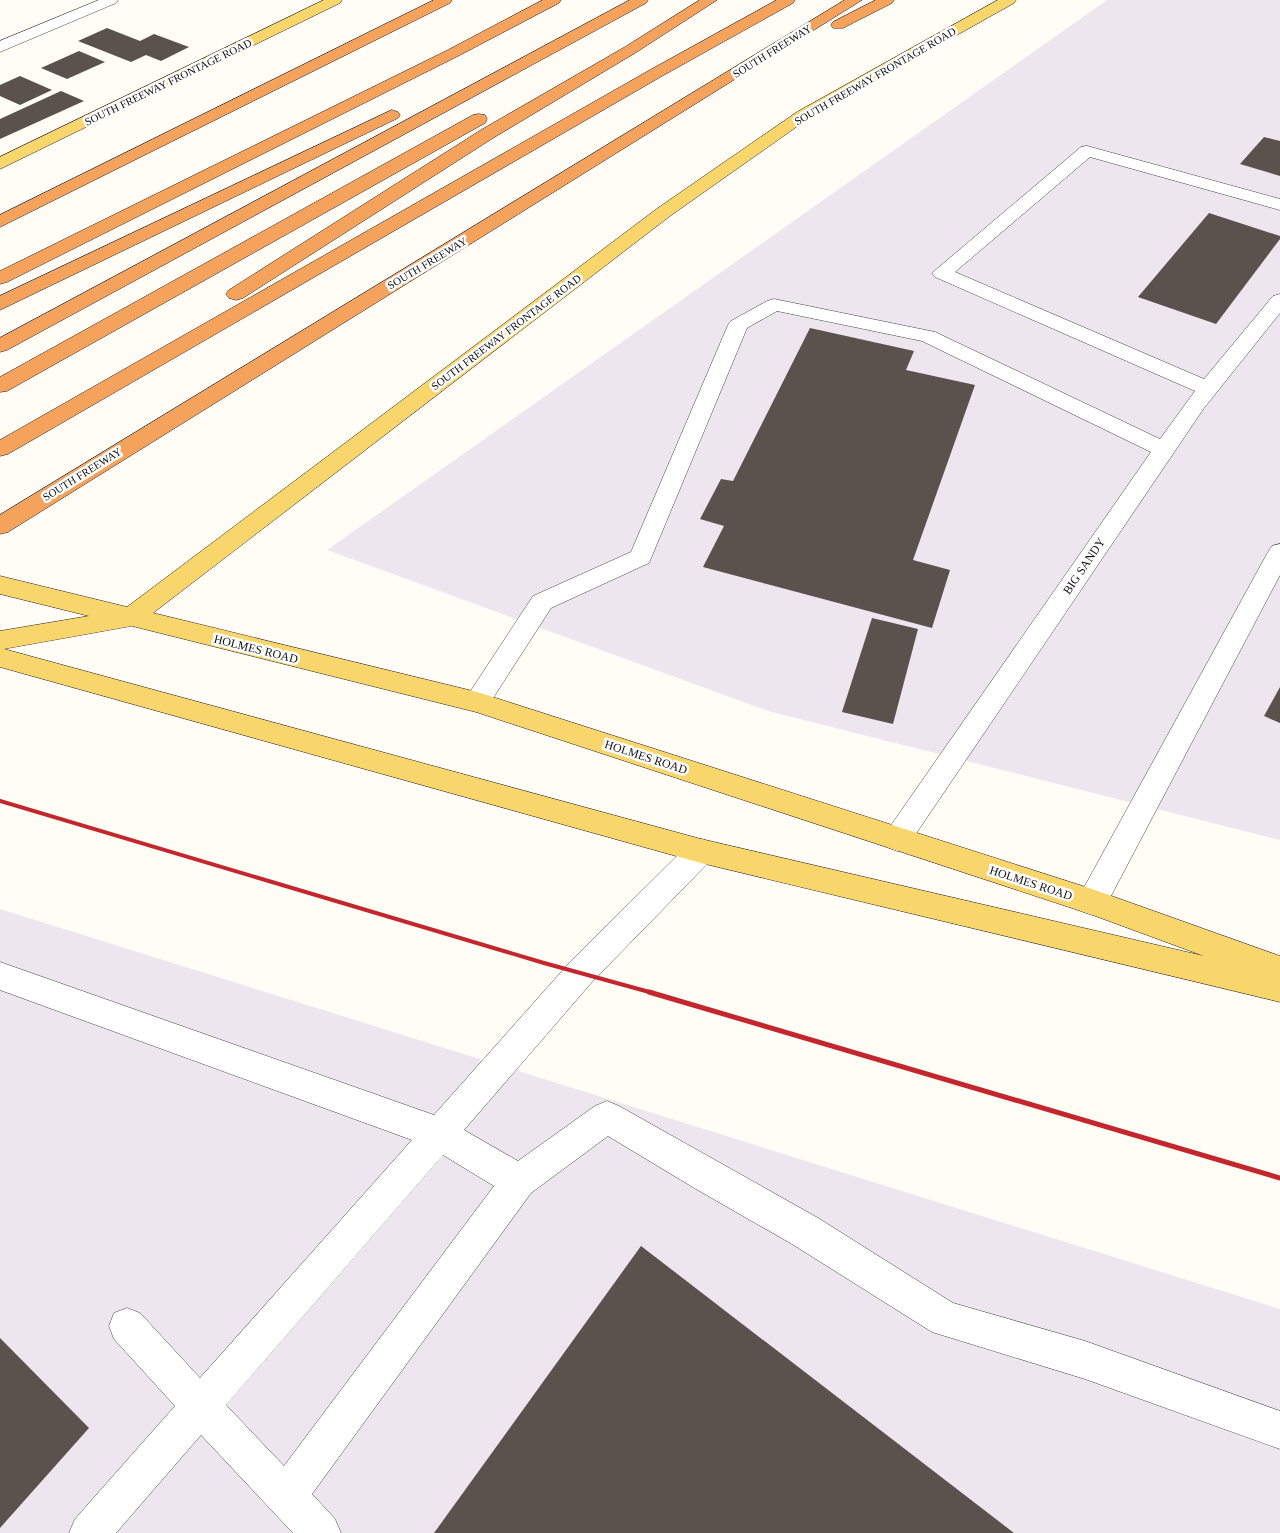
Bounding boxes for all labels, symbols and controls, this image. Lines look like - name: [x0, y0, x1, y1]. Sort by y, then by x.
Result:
- street label: SOUTH FREEWAY: [731, 22, 814, 80]
- street label: SOUTH FREEWAY FRONTAGE ROAD: [792, 25, 958, 127]
- street label: SOUTH FREEWAY FRONTAGE ROAD: [82, 36, 254, 128]
- street label: SOUTH FREEWAY: [385, 235, 469, 291]
- street label: SOUTH FREEWAY FRONTAGE ROAD: [429, 272, 583, 392]
- street label: SOUTH FREEWAY: [41, 445, 124, 503]
- street label: BIG SANDY: [1060, 535, 1108, 597]
- street label: HOLMES ROAD: [212, 632, 300, 666]
- street label: HOLMES ROAD: [603, 737, 690, 777]
- street label: HOLMES ROAD: [988, 863, 1075, 903]

